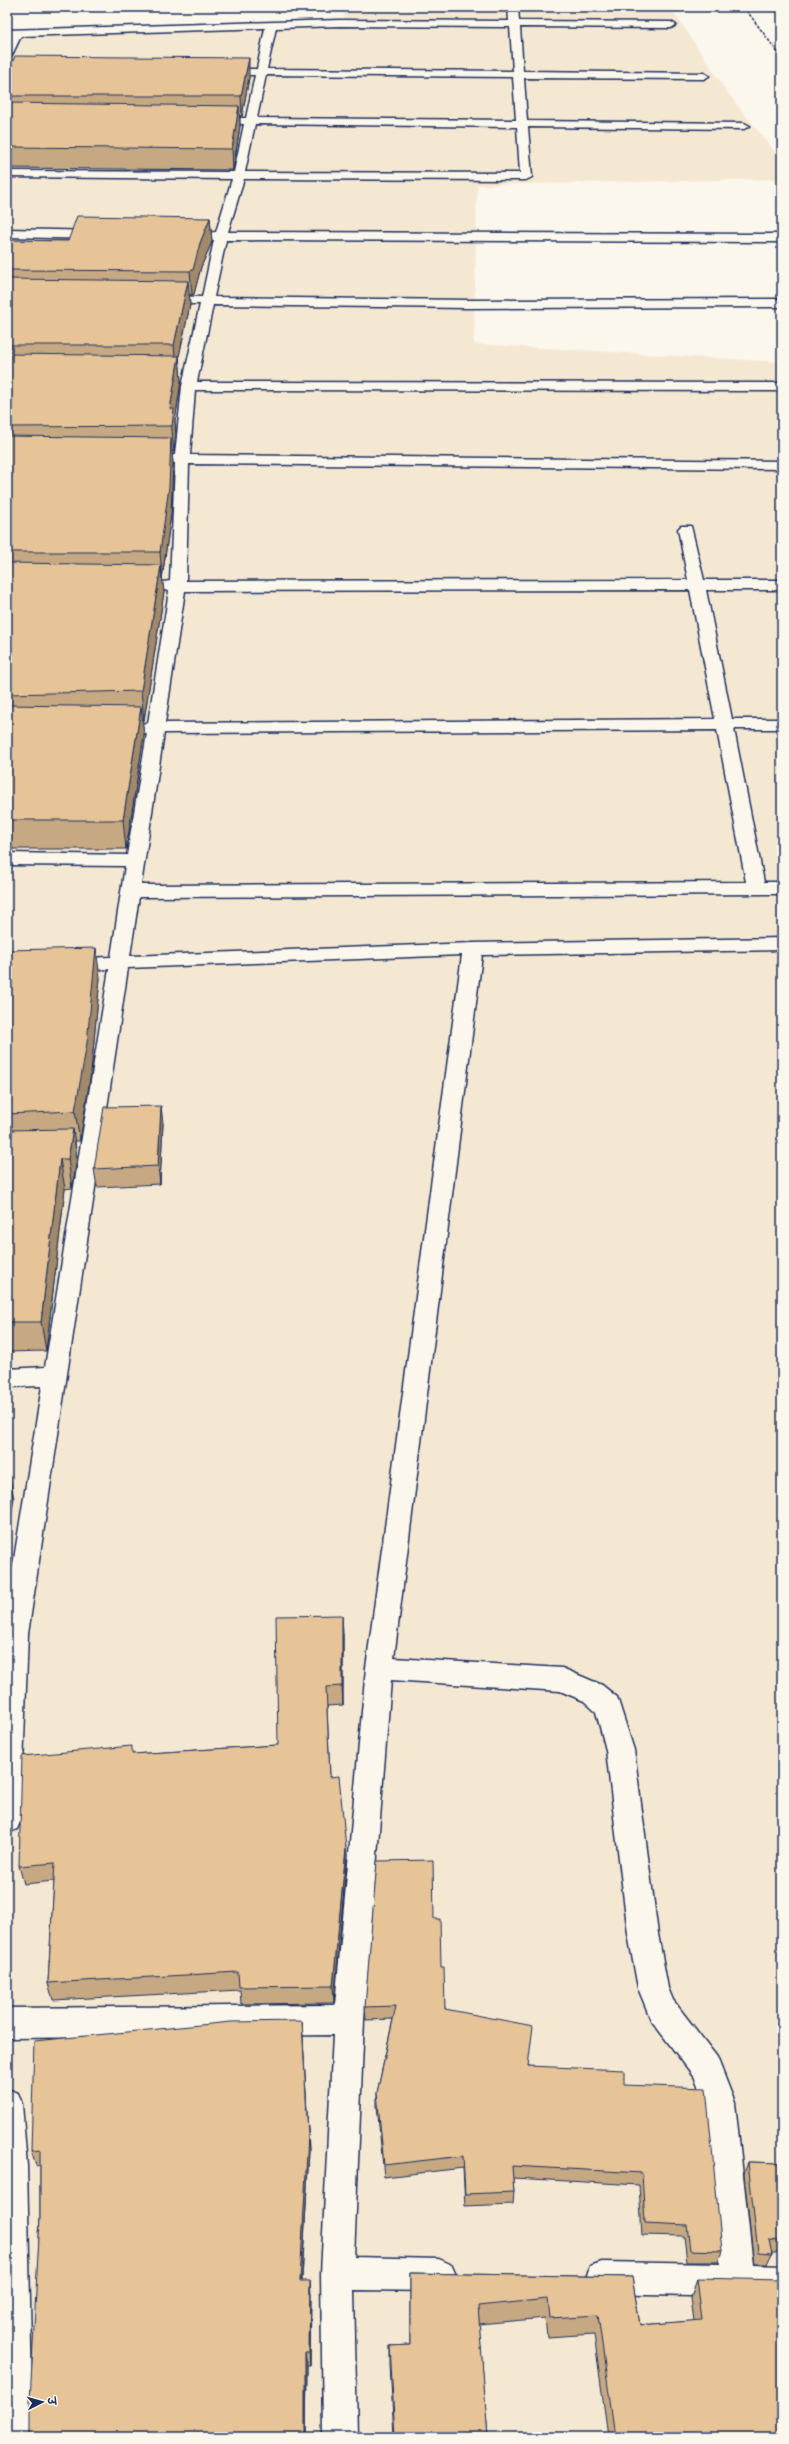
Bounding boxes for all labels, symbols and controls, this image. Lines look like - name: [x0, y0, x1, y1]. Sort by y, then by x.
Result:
- north arrow: [22, 2382, 62, 2422]
- text: उ: [44, 2396, 59, 2407]

